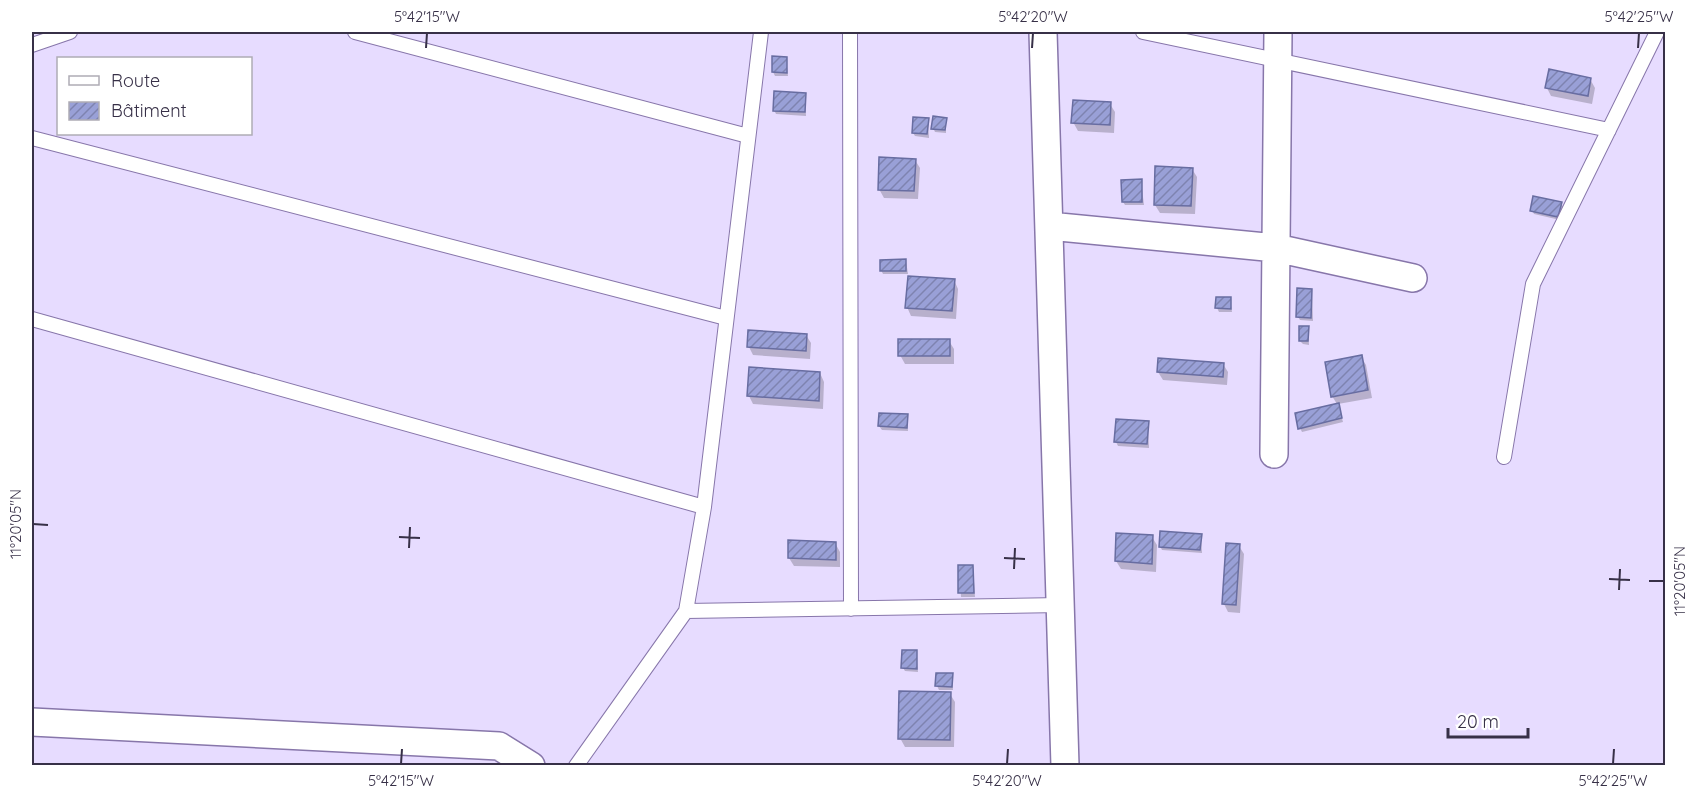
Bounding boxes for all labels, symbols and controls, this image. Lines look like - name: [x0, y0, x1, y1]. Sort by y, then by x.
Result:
- text: 5°42'15"W: [394, 7, 461, 26]
- text: 5°42'20"W: [998, 7, 1068, 26]
- text: 5°42'25"W: [1605, 7, 1674, 26]
- legend: [57, 57, 252, 135]
- text: Route: [111, 69, 160, 92]
- text: Bâtiment: [111, 99, 187, 122]
- text: 11°20'05"N: [6, 489, 25, 559]
- text: 11°20'05"N: [1670, 546, 1689, 616]
- scale bar: [1448, 701, 1528, 739]
- text: 20 m: [1457, 710, 1499, 733]
- text: 5°42'15"W: [368, 771, 435, 790]
- text: 5°42'20"W: [972, 771, 1042, 790]
- text: 5°42'25"W: [1579, 771, 1648, 790]

